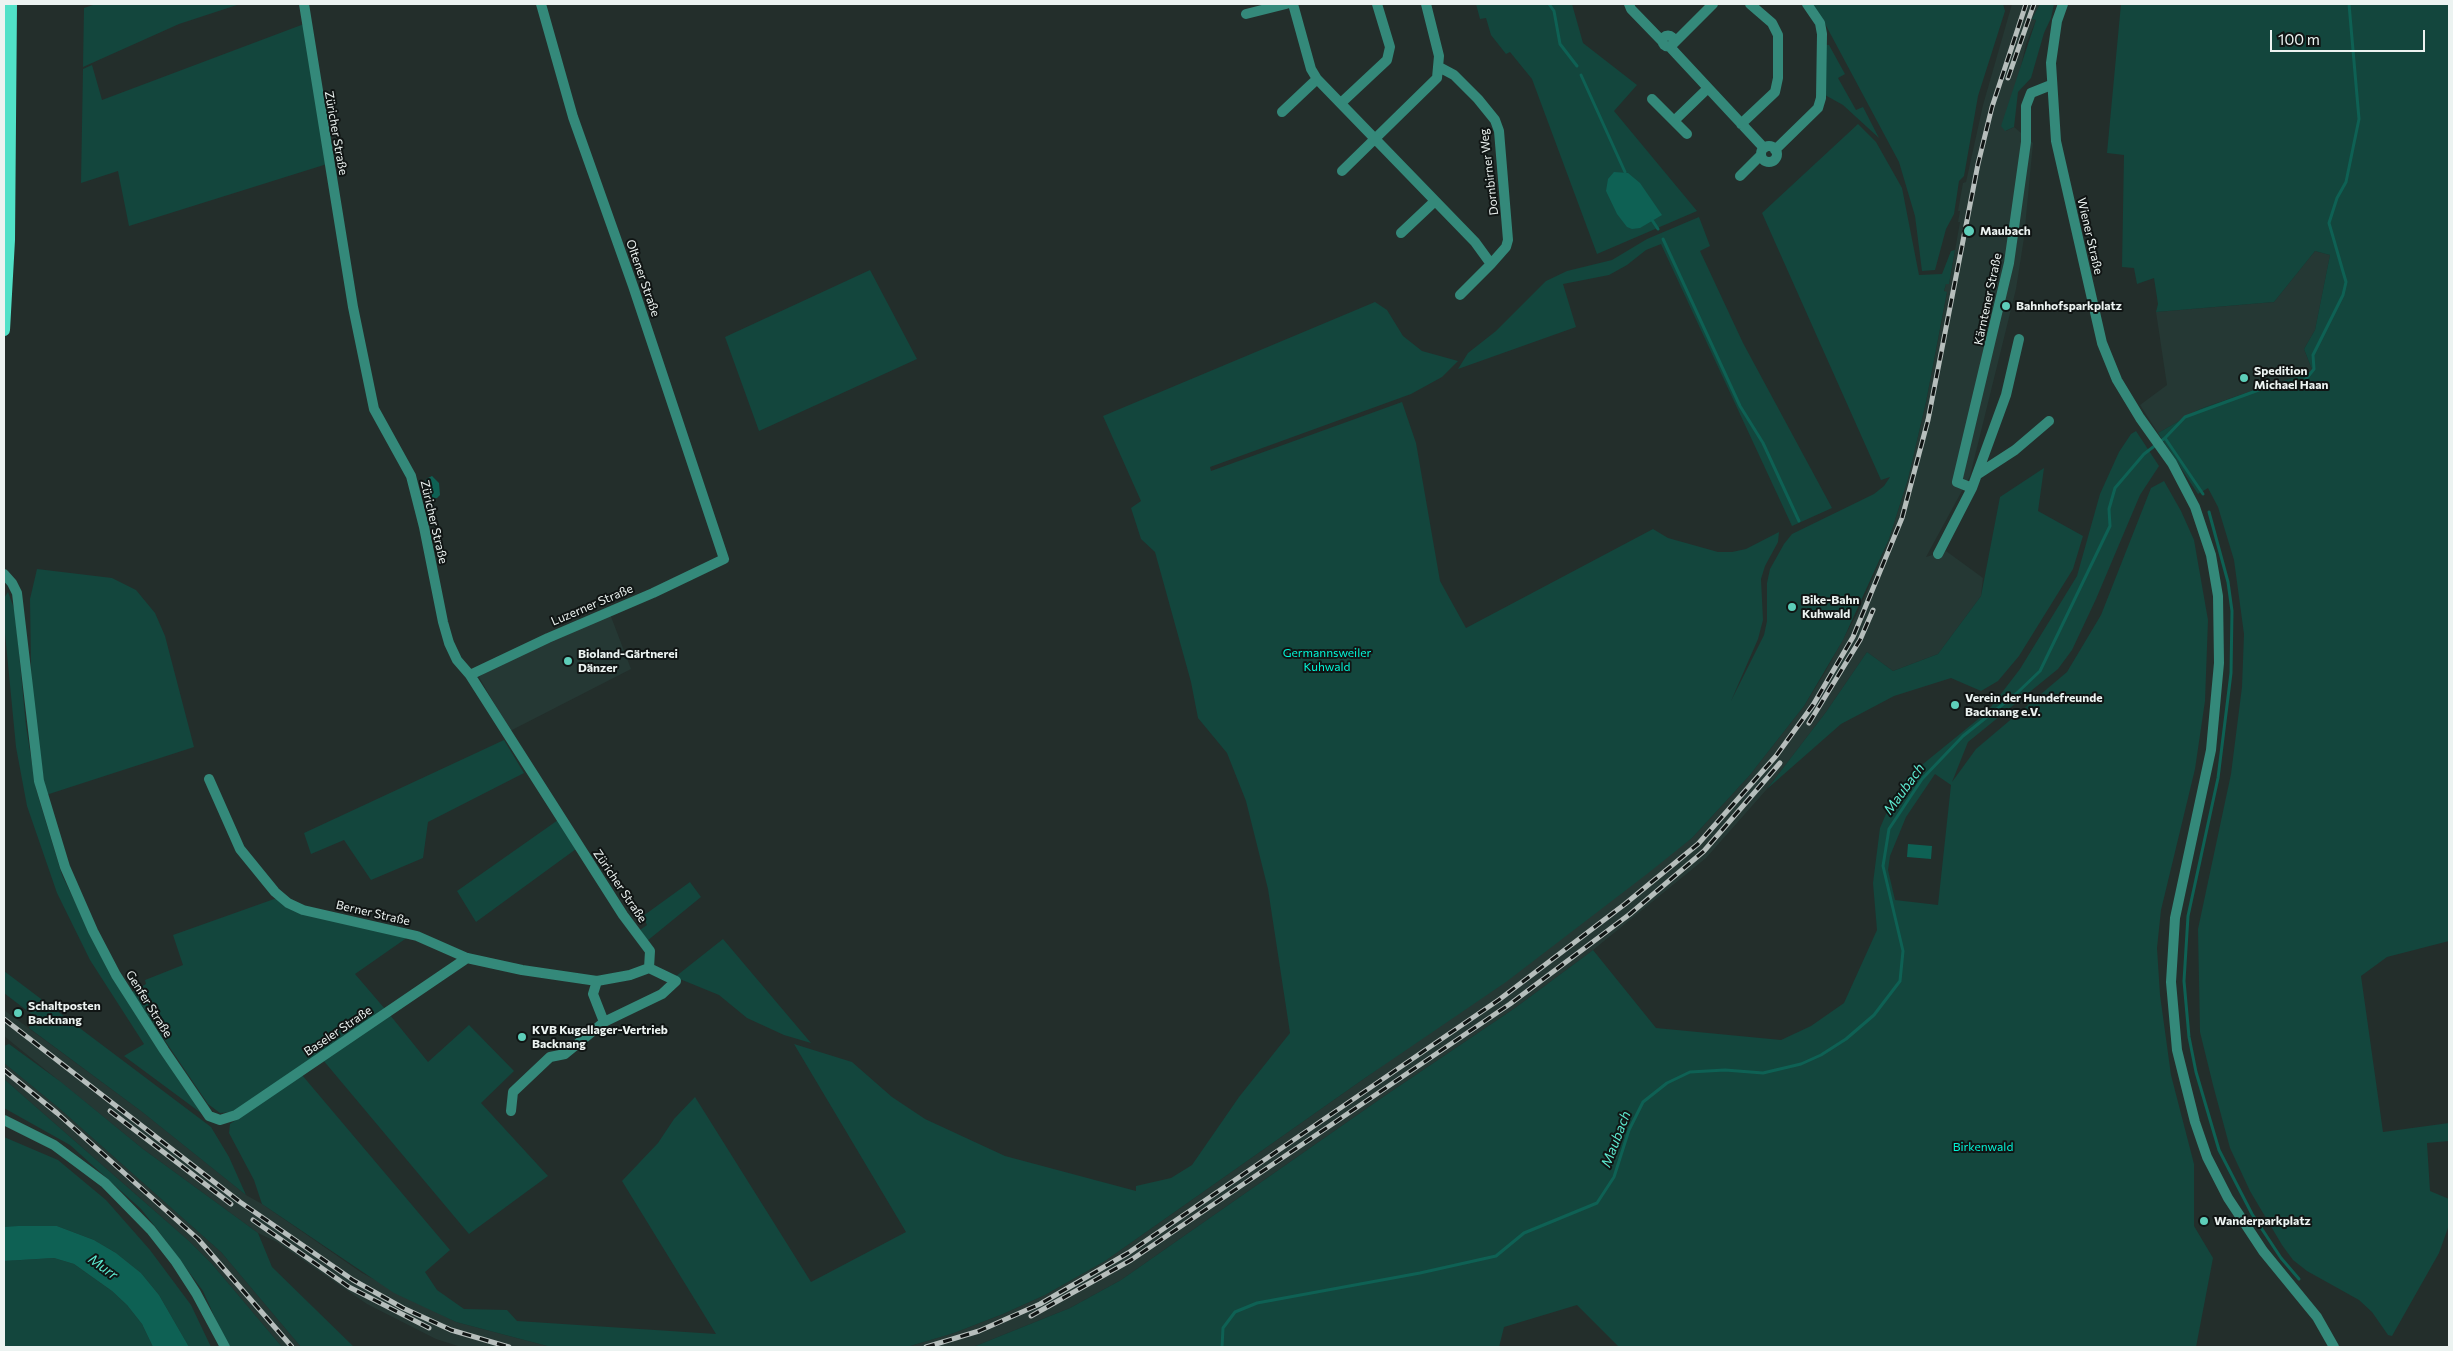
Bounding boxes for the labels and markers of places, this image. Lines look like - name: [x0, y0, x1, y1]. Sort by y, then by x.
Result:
- marker: Maubach: [1962, 224, 1976, 238]
- place label: Maubach: [1980, 224, 2031, 238]
- place label: Bahnhofsparkplatz: [2016, 299, 2122, 313]
- marker: Bahnhofsparkplatz: [2000, 300, 2012, 312]
- place label: Spedition Michael Haan: [2254, 364, 2328, 392]
- marker: Spedition Michael Haan: [2238, 372, 2250, 384]
- place label: Bike-Bahn Kuhwald: [1802, 593, 1859, 621]
- marker: Bike-Bahn Kuhwald: [1786, 601, 1798, 613]
- place label: Bioland-Gärtnerei Dänzer: [578, 647, 678, 675]
- marker: Bioland-Gärtnerei Dänzer: [562, 655, 574, 667]
- place label: Verein der Hundefreunde Backnang e.V.: [1965, 691, 2102, 719]
- marker: Verein der Hundefreunde Backnang e.V.: [1949, 699, 1961, 711]
- place label: Schaltposten Backnang: [28, 999, 101, 1027]
- marker: Schaltposten Backnang: [12, 1007, 24, 1019]
- place label: KVB Kugellager-Vertrieb Backnang: [532, 1023, 668, 1051]
- marker: KVB Kugellager-Vertrieb Backnang: [516, 1031, 528, 1043]
- place label: Wanderparkplatz: [2214, 1214, 2311, 1228]
- marker: Wanderparkplatz: [2198, 1215, 2210, 1227]

